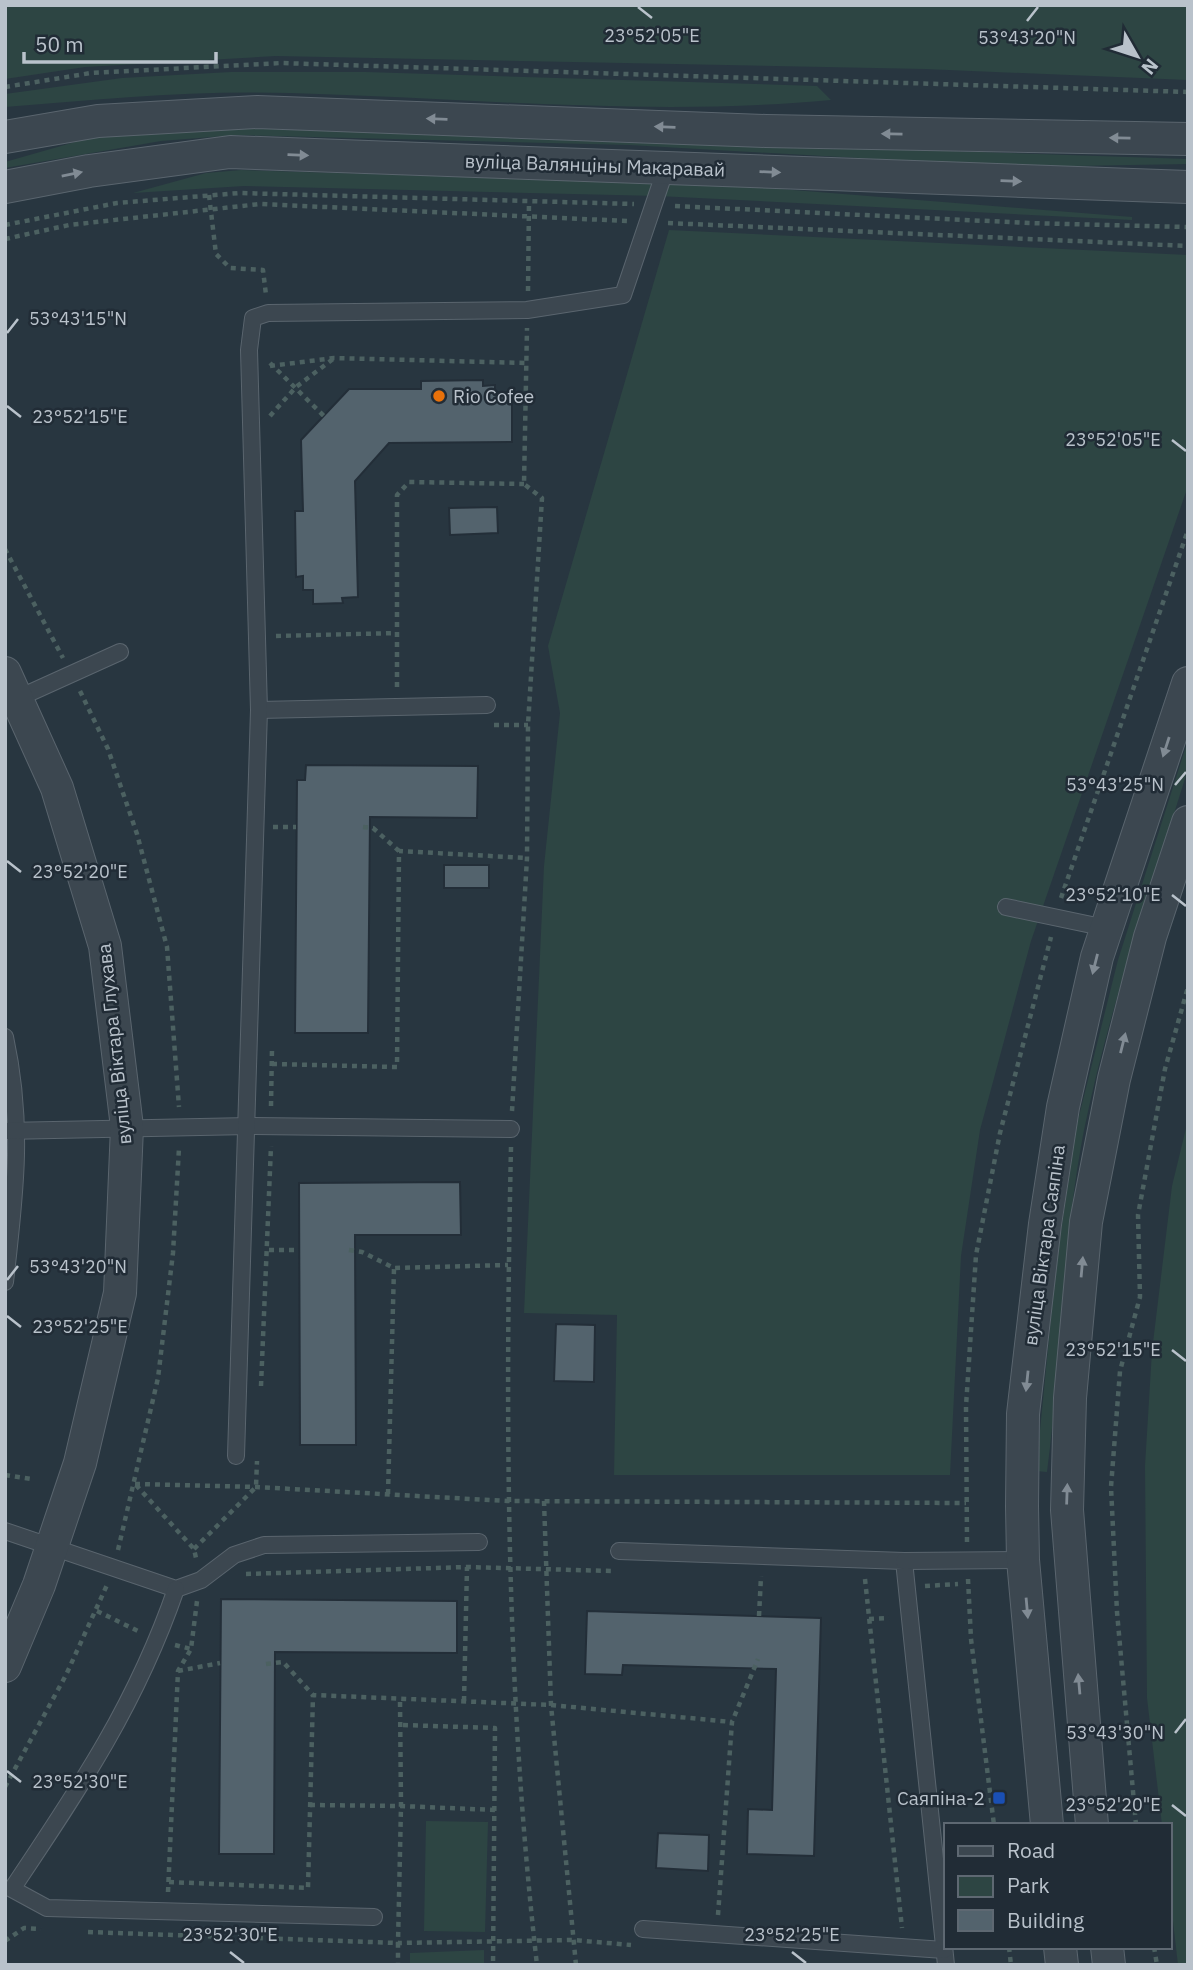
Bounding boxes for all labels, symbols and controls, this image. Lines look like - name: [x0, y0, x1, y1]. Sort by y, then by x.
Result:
- scale bar: [24, 21, 217, 65]
- north arrow: [1102, 21, 1172, 91]
- text: 23°52'05"E: [604, 24, 700, 47]
- text: 53°43'20"N: [978, 26, 1076, 49]
- text: 50 m: [35, 30, 84, 58]
- text: N: [1137, 54, 1164, 80]
- one-way arrow: [426, 113, 448, 124]
- one-way arrow: [653, 122, 675, 133]
- one-way arrow: [881, 128, 903, 139]
- one-way arrow: [1108, 132, 1130, 143]
- street label: вуліца Валянціны Макаравай: [464, 148, 726, 182]
- one-way arrow: [287, 149, 309, 160]
- one-way arrow: [760, 166, 782, 177]
- one-way arrow: [61, 169, 83, 180]
- one-way arrow: [1001, 175, 1023, 186]
- text: 53°43'15"N: [29, 307, 127, 330]
- place label: Rio Cofee: [453, 384, 534, 408]
- marker: Rio Cofee: [431, 388, 447, 404]
- text: 23°52'15"E: [32, 405, 128, 428]
- text: 23°52'05"E: [1065, 428, 1161, 451]
- one-way arrow: [1160, 737, 1171, 758]
- text: 53°43'25"N: [1066, 773, 1164, 796]
- text: 23°52'20"E: [32, 860, 128, 883]
- text: 23°52'10"E: [1065, 883, 1161, 906]
- street label: вуліца Віктара Глухава: [92, 942, 136, 1146]
- one-way arrow: [1090, 953, 1101, 975]
- one-way arrow: [1118, 1032, 1129, 1054]
- street label: вуліца Віктара Саяпіна: [1018, 1143, 1070, 1347]
- text: 53°43'20"N: [29, 1255, 127, 1278]
- one-way arrow: [1076, 1256, 1087, 1278]
- text: 23°52'25"E: [32, 1315, 128, 1338]
- text: 23°52'15"E: [1065, 1338, 1161, 1361]
- one-way arrow: [1021, 1370, 1032, 1392]
- one-way arrow: [1061, 1483, 1073, 1505]
- one-way arrow: [1022, 1597, 1033, 1619]
- one-way arrow: [1073, 1673, 1084, 1695]
- text: 53°43'30"N: [1066, 1721, 1164, 1744]
- text: 23°52'30"E: [32, 1770, 128, 1793]
- place label: Саяпіна-2: [897, 1786, 985, 1810]
- marker: Саяпіна-2: [991, 1790, 1007, 1806]
- text: 23°52'20"E: [1065, 1793, 1161, 1816]
- legend: [944, 1823, 1172, 1949]
- text: Road: [1007, 1836, 1055, 1864]
- text: Park: [1007, 1871, 1050, 1899]
- text: Building: [1007, 1906, 1084, 1934]
- text: 23°52'30"E: [182, 1923, 278, 1946]
- text: 23°52'25"E: [744, 1923, 840, 1946]

